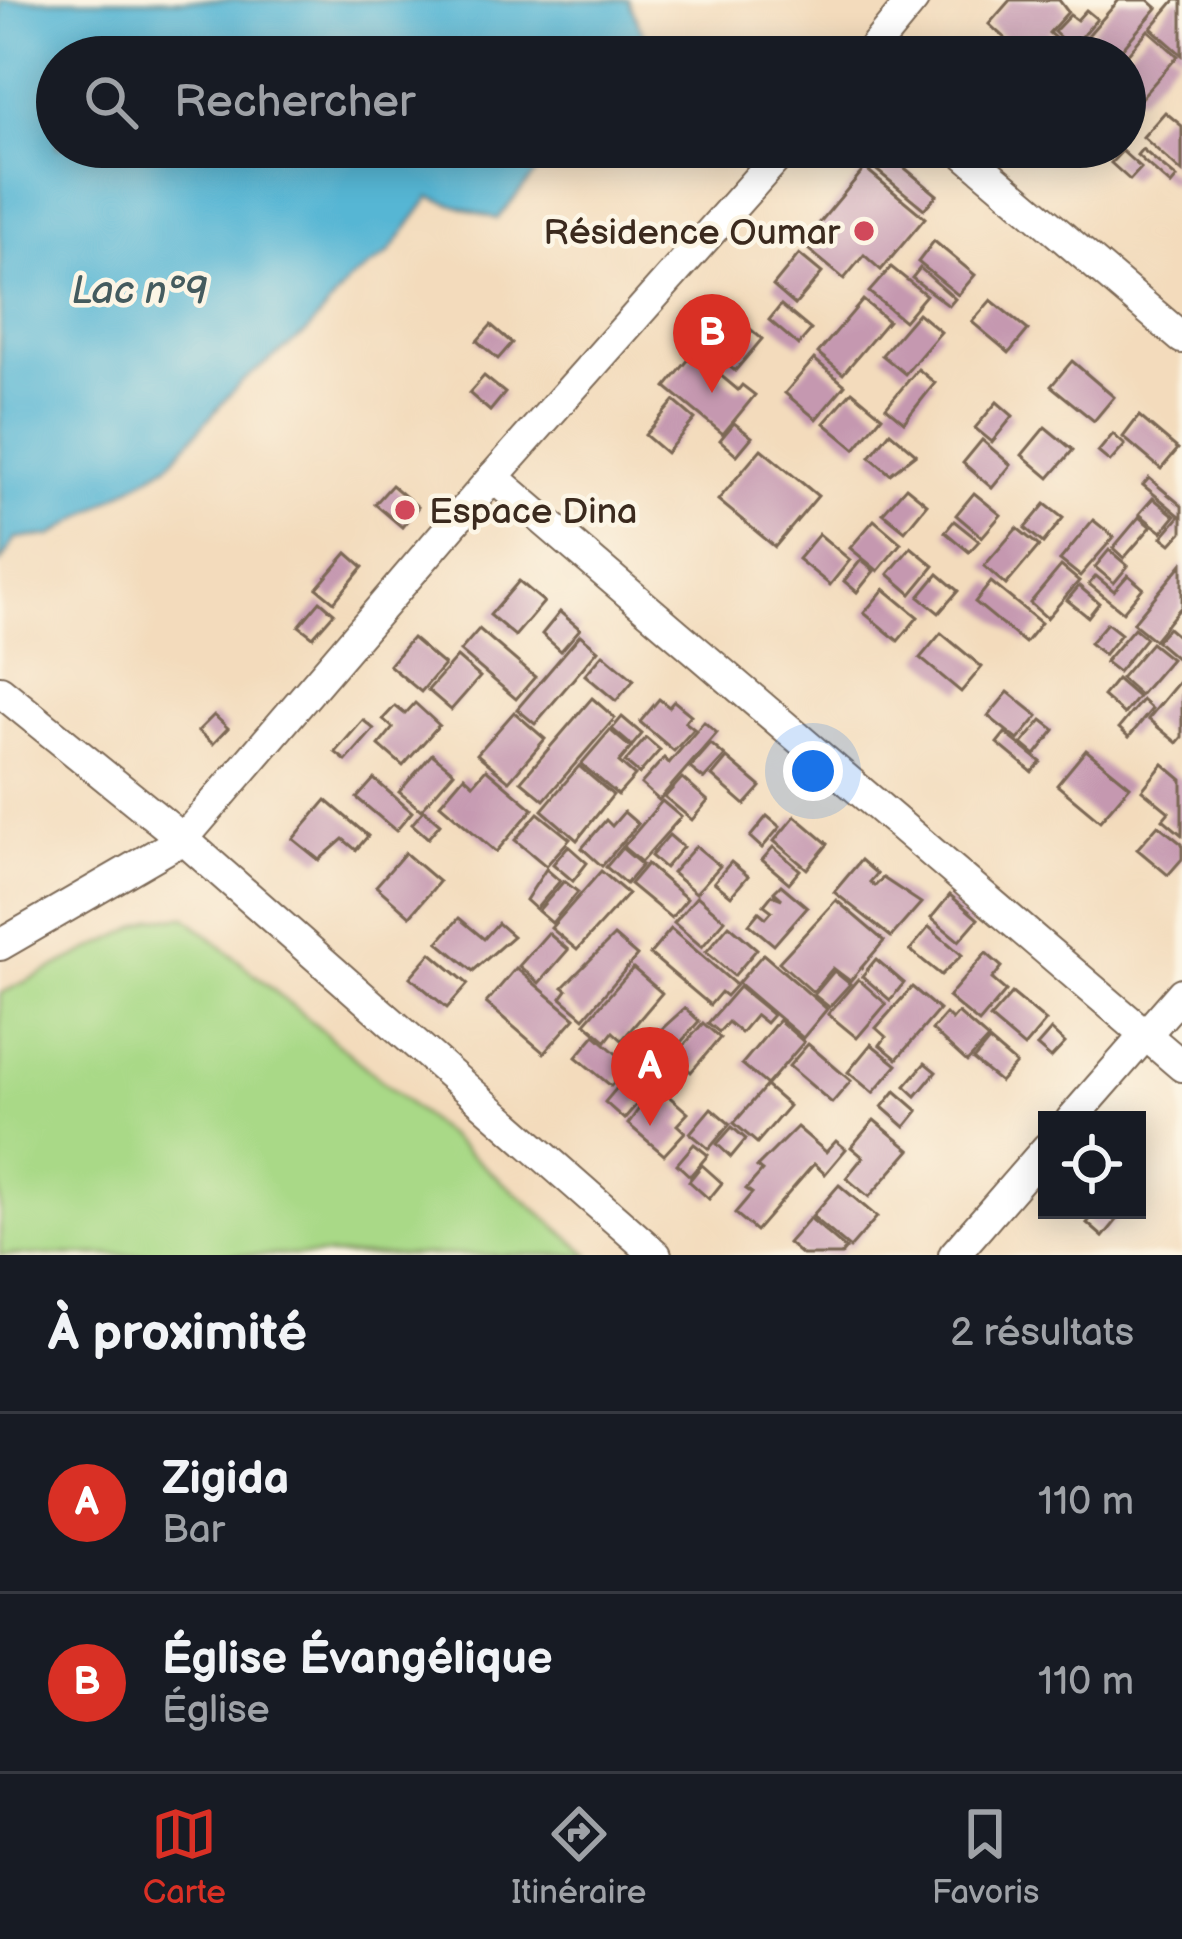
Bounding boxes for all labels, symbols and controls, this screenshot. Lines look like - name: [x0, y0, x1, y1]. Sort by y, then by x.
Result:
- search box: [36, 36, 1146, 168]
- icon: search: [78, 69, 144, 135]
- text: Rechercher: [174, 75, 415, 130]
- place label: Résidence Oumar: [543, 212, 841, 255]
- marker: Résidence Oumar: [851, 218, 877, 244]
- water label: Lac n°9: [71, 268, 208, 315]
- pin: B: [673, 294, 751, 393]
- place label: Espace Dina: [429, 491, 637, 534]
- marker: Espace Dina: [392, 497, 418, 523]
- your location: [783, 741, 843, 801]
- pin: A: [611, 1027, 689, 1126]
- map controls: [1038, 1111, 1146, 1219]
- button: locate: [1038, 1111, 1146, 1219]
- text: À proximité: [48, 1303, 307, 1364]
- text: 2 résultats: [950, 1310, 1134, 1357]
- text: Zigida: [162, 1452, 289, 1507]
- text: A: [75, 1479, 99, 1526]
- text: 110 m: [1038, 1479, 1134, 1526]
- text: Bar: [162, 1507, 225, 1554]
- text: Église Évangélique: [162, 1632, 553, 1687]
- text: B: [73, 1659, 101, 1706]
- text: 110 m: [1038, 1659, 1134, 1706]
- text: Église: [162, 1687, 270, 1734]
- tab: Carte: [143, 1801, 226, 1913]
- tab: Itinéraire: [511, 1801, 646, 1913]
- tab: Favoris: [932, 1801, 1039, 1913]

